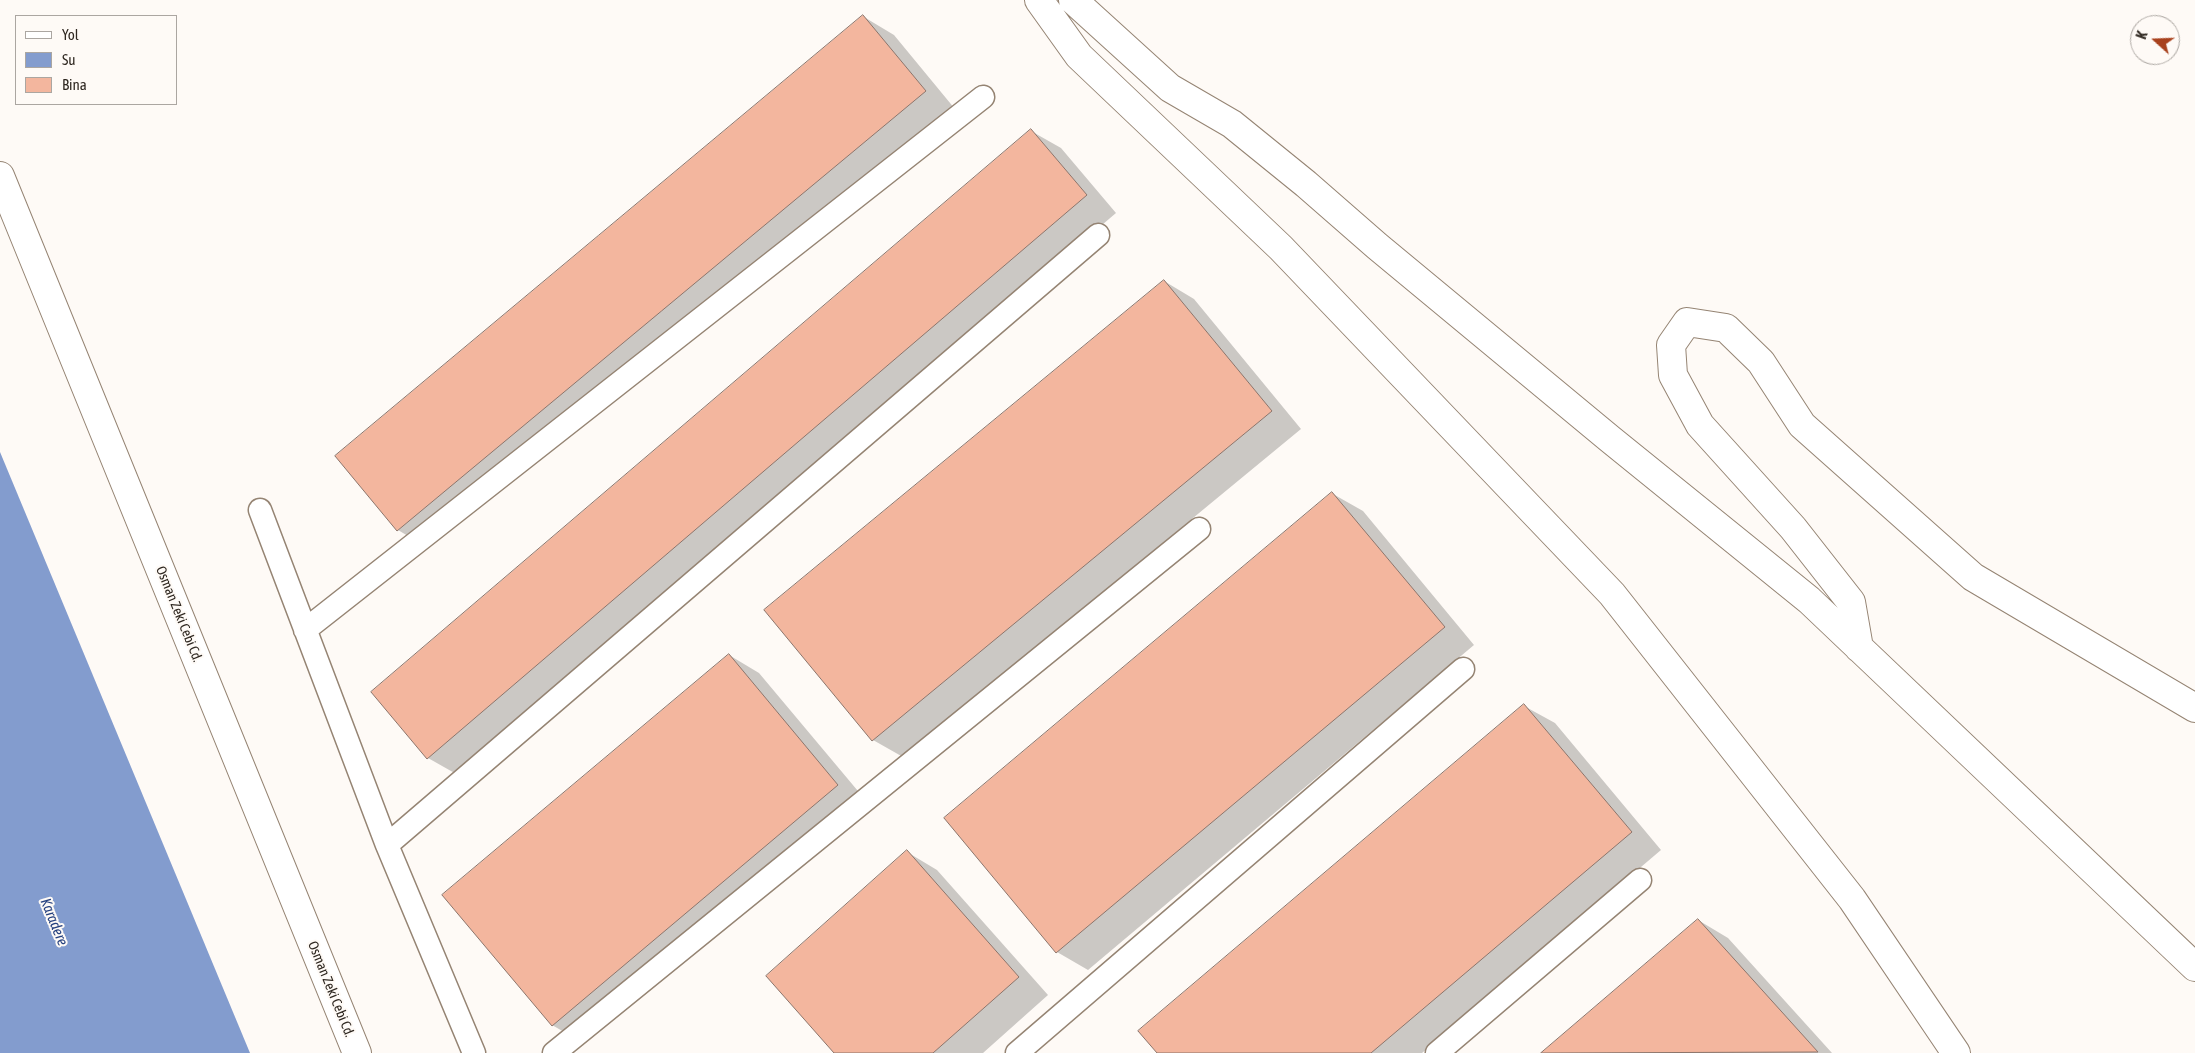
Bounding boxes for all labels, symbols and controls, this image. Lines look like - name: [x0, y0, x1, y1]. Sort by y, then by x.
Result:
- legend: [15, 15, 178, 105]
- north arrow: [2130, 15, 2180, 65]
- text: Yol: [62, 26, 79, 43]
- text: K: [2133, 29, 2151, 41]
- text: Su: [62, 51, 76, 68]
- text: Bina: [62, 76, 87, 93]
- street label: Osman Zeki Cebi Cd.: [152, 564, 206, 664]
- water label: Karadere: [36, 896, 72, 948]
- street label: Osman Zeki Cebi Cd.: [304, 939, 358, 1039]

